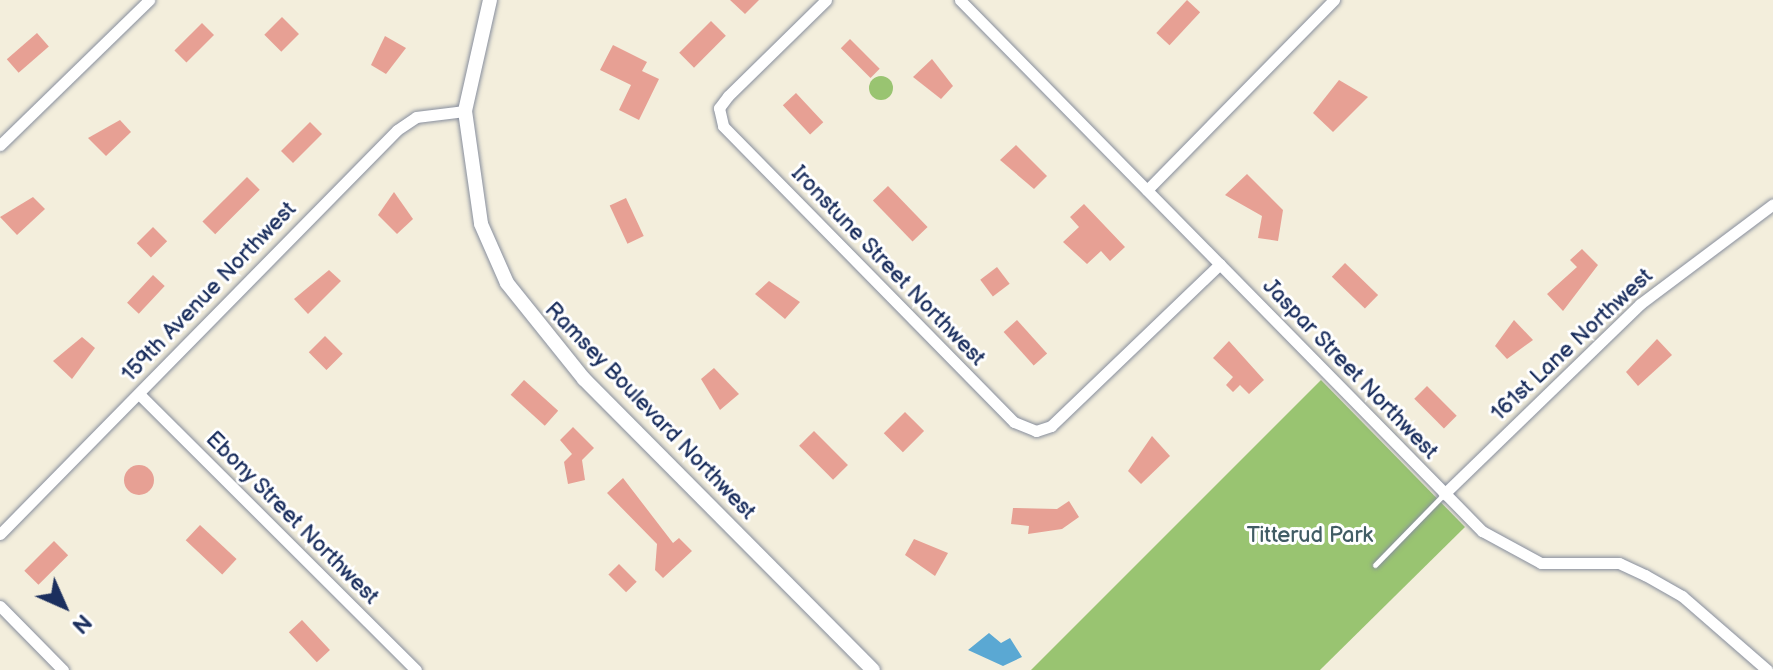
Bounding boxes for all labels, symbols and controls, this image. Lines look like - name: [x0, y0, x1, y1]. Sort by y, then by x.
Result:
- street label: Ironstune Street Northwest: [785, 160, 991, 372]
- street label: 159th Avenue Northwest: [116, 197, 302, 387]
- street label: 161st Lane Northwest: [1486, 263, 1658, 427]
- street label: Jaspar Street Northwest: [1257, 273, 1443, 465]
- street label: Ramsey Boulevard Northwest: [539, 296, 761, 526]
- street label: Ebony Street Northwest: [199, 425, 385, 611]
- park label: Titterud Park: [1247, 523, 1373, 549]
- north arrow: [24, 566, 104, 646]
- text: N: [66, 608, 97, 639]

